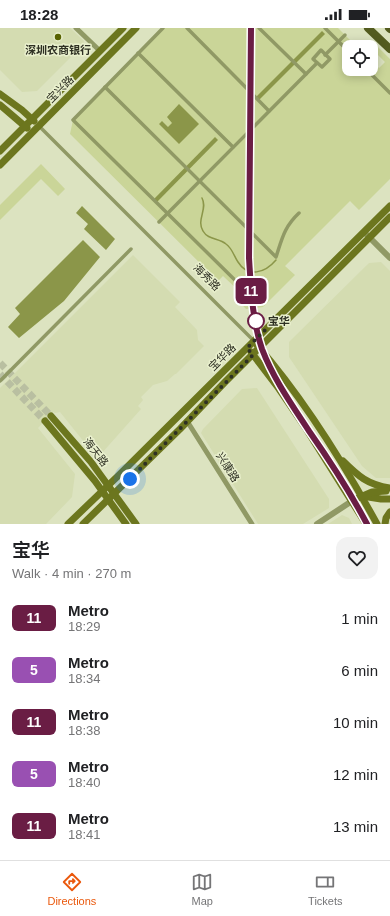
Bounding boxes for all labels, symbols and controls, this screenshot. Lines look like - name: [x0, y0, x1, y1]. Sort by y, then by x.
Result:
- text: 18:28: [20, 6, 58, 23]
- marker: 深圳农商银行: [53, 32, 63, 42]
- map controls: [342, 40, 378, 76]
- button: locate: [342, 40, 378, 76]
- place label: 深圳农商银行: [25, 44, 91, 56]
- street label: 宝兴路: [44, 73, 76, 105]
- street label: 海秀路: [191, 261, 223, 293]
- line badge: 11: [233, 278, 269, 304]
- text: 11: [244, 283, 258, 299]
- marker: 宝华: [247, 312, 265, 330]
- place label: 宝华: [268, 315, 290, 327]
- street label: 宝华路: [206, 341, 238, 373]
- street label: 海天路: [81, 435, 111, 469]
- street label: 兴康路: [214, 450, 242, 484]
- your location: [120, 469, 140, 489]
- button: heart: [336, 537, 378, 579]
- text: 宝华: [12, 540, 50, 561]
- text: Walk · 4 min · 270 m: [12, 566, 131, 581]
- text: Metro: [68, 602, 109, 619]
- text: 11: [27, 610, 41, 626]
- text: 1 min: [341, 610, 378, 627]
- text: 18:29: [68, 619, 101, 634]
- text: Metro: [68, 654, 109, 671]
- text: 5: [30, 662, 38, 678]
- text: 6 min: [341, 662, 378, 679]
- text: 18:34: [68, 671, 101, 686]
- text: Metro: [68, 706, 109, 723]
- text: 11: [27, 714, 41, 730]
- text: 10 min: [333, 714, 378, 731]
- text: 18:38: [68, 723, 101, 738]
- text: Metro: [68, 758, 109, 775]
- text: 5: [30, 766, 38, 782]
- text: 12 min: [333, 766, 378, 783]
- text: 18:40: [68, 775, 101, 790]
- text: Metro: [68, 810, 109, 827]
- text: 11: [27, 818, 41, 834]
- text: 13 min: [333, 818, 378, 835]
- text: 18:41: [68, 827, 101, 842]
- tab: Directions: [47, 871, 96, 907]
- tab: Map: [191, 871, 213, 907]
- tab: Tickets: [308, 871, 343, 907]

